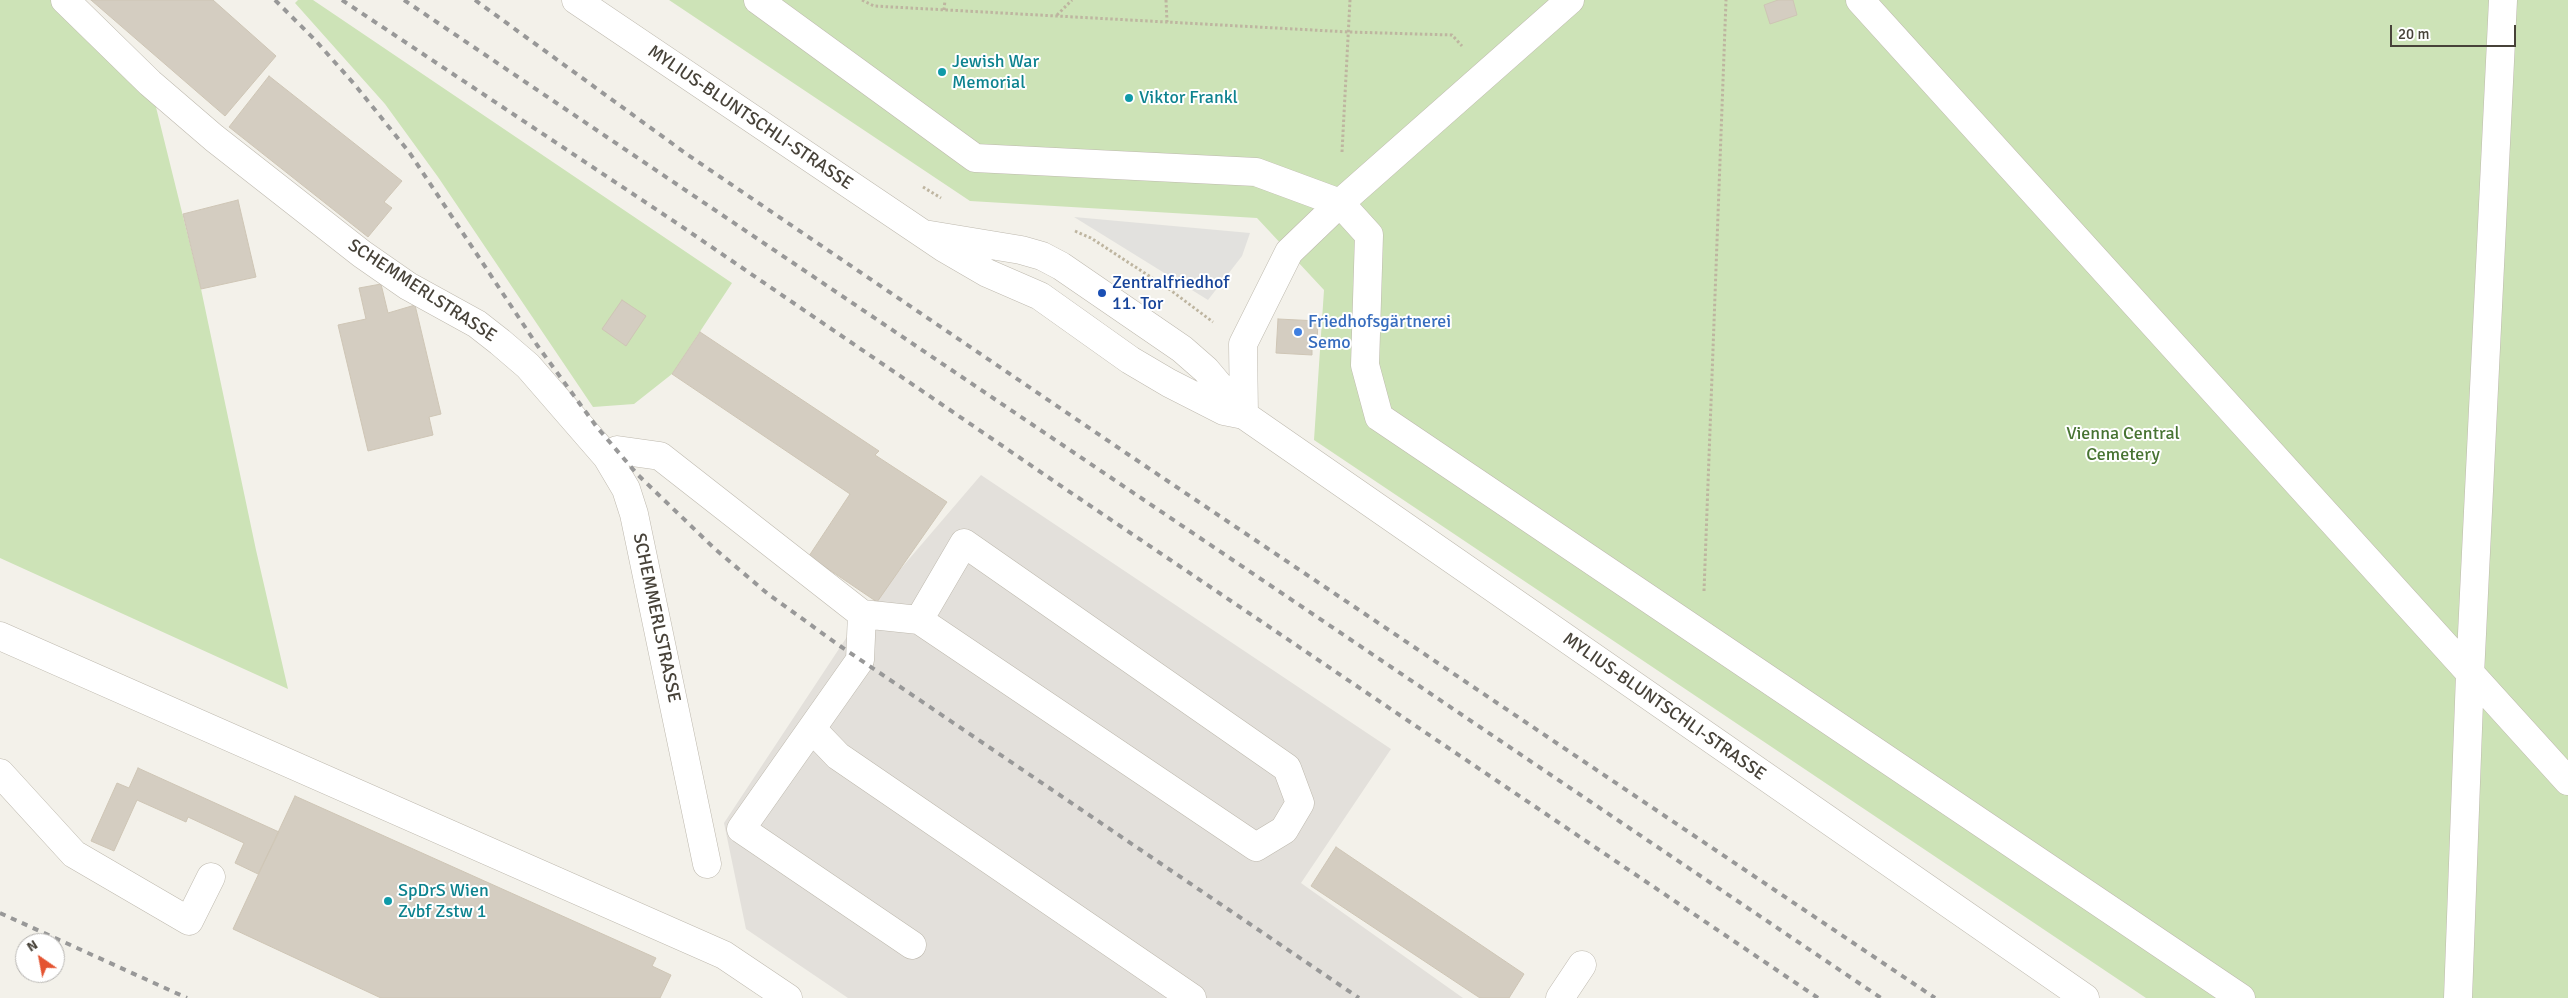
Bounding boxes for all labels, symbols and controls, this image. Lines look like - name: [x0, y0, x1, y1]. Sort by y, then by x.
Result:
- scale bar: [2393, 15, 2519, 47]
- text: 20 m: [2398, 25, 2429, 43]
- street label: MYLIUS-BLUNTSCHLI-STRASSE: [643, 41, 857, 195]
- place label: Jewish War Memorial: [952, 51, 1039, 94]
- marker: Jewish War Memorial: [936, 66, 948, 78]
- place label: Viktor Frankl: [1139, 87, 1238, 109]
- marker: Viktor Frankl: [1123, 92, 1135, 104]
- street label: SCHEMMERLSTRASSE: [344, 235, 500, 347]
- place label: Zentralfriedhof 11. Tor: [1112, 272, 1229, 314]
- marker: Zentralfriedhof 11. Tor: [1096, 287, 1108, 299]
- place label: Friedhofsgärtnerei Semo: [1308, 311, 1451, 354]
- marker: Friedhofsgärtnerei Semo: [1292, 326, 1304, 338]
- park label: Vienna Central Cemetery: [2066, 423, 2180, 466]
- street label: SCHEMMERLSTRASSE: [627, 531, 685, 705]
- street label: MYLIUS-BLUNTSCHLI-STRASSE: [1558, 628, 1770, 786]
- place label: SpDrS Wien Zvbf Zstw 1: [398, 880, 489, 922]
- marker: SpDrS Wien Zvbf Zstw 1: [382, 895, 394, 907]
- north arrow: [15, 933, 65, 983]
- text: N: [23, 936, 41, 956]

